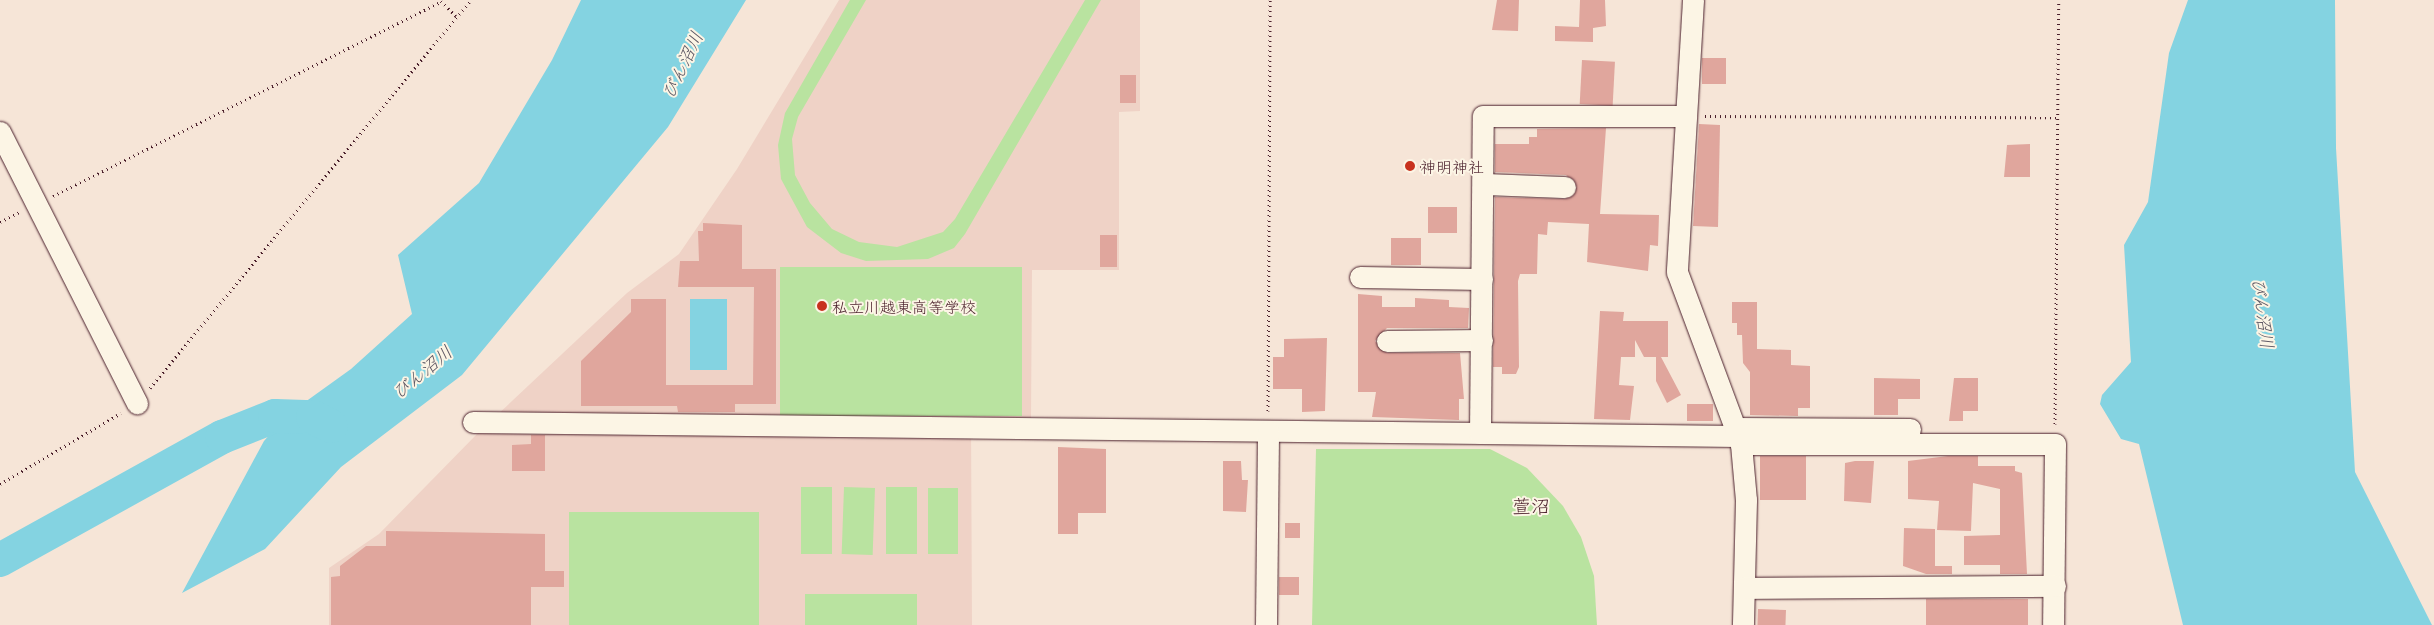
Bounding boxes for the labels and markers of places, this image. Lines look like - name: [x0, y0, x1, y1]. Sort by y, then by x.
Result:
- place label: 神明神社: [1420, 156, 1484, 176]
- marker: 神明神社: [1404, 160, 1416, 172]
- place label: 私立川越東高等学校: [832, 296, 976, 316]
- marker: 私立川越東高等学校: [816, 300, 828, 312]

